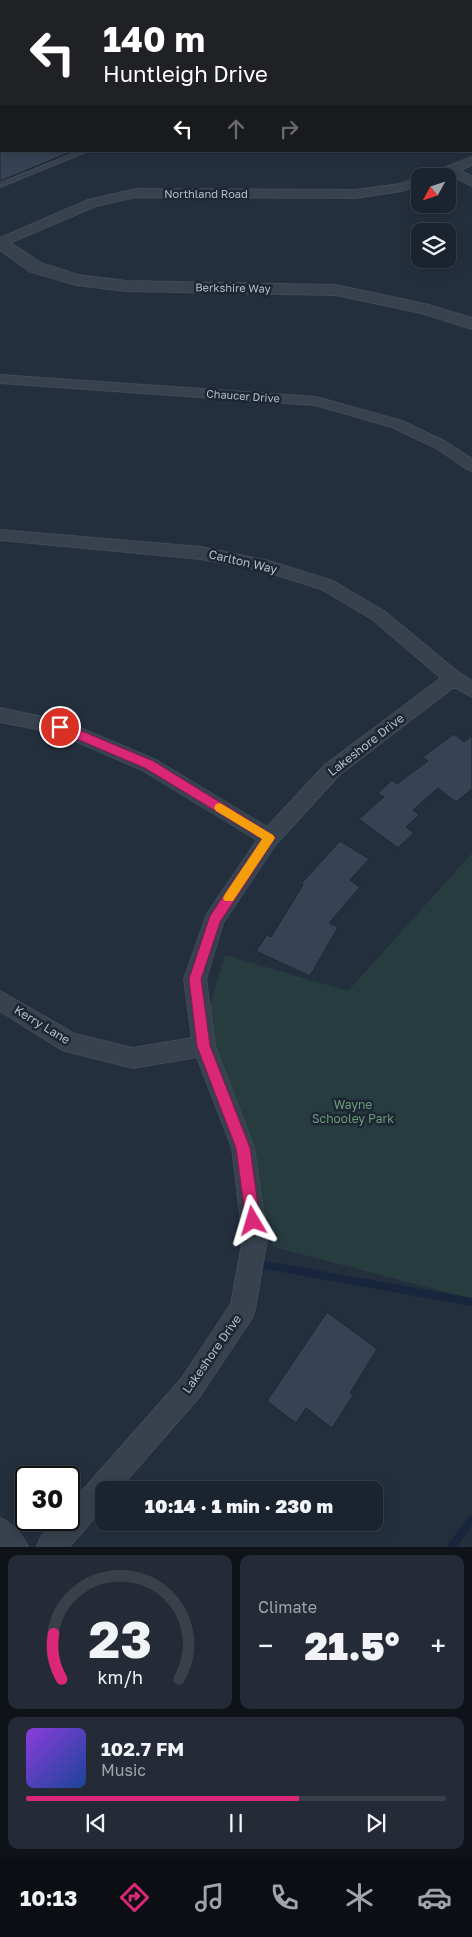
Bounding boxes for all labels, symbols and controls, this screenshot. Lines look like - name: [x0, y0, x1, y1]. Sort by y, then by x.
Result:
- text: 140 m: [103, 18, 205, 60]
- icon: left: [20, 20, 85, 85]
- text: Huntleigh Drive: [103, 60, 268, 87]
- icon: left: [169, 115, 197, 143]
- icon: ahead: [222, 115, 250, 143]
- icon: right: [275, 115, 303, 143]
- north arrow: [411, 168, 456, 212]
- map controls: [411, 168, 456, 268]
- street label: Northland Road: [164, 187, 248, 200]
- button: layers: [411, 223, 456, 268]
- street label: Berkshire Way: [195, 280, 271, 295]
- street label: Chaucer Drive: [206, 386, 280, 405]
- street label: Carlton Way: [207, 546, 279, 577]
- pin: [39, 706, 81, 748]
- street label: Lakeshore Drive: [325, 710, 407, 779]
- icon: arrive: [46, 713, 74, 741]
- street label: Kerry Lane: [12, 1002, 73, 1047]
- park label: Wayne Schooley Park: [312, 1097, 394, 1126]
- position arrow: [226, 1194, 278, 1246]
- street label: Lakeshore Drive: [179, 1312, 244, 1396]
- speed limit sign: 30: [15, 1466, 80, 1531]
- text: 10:14 · 1 min · 230 m: [145, 1494, 333, 1517]
- text: Climate: [258, 1597, 317, 1617]
- text: 23: [88, 1607, 152, 1669]
- text: 21.5°: [305, 1623, 399, 1668]
- text: −: [258, 1629, 273, 1662]
- text: +: [431, 1629, 446, 1662]
- text: km/h: [97, 1666, 143, 1688]
- text: 102.7 FM: [101, 1737, 184, 1760]
- text: Music: [101, 1760, 146, 1780]
- icon: previous: [82, 1809, 110, 1837]
- icon: pause: [222, 1809, 250, 1837]
- icon: next: [362, 1809, 390, 1837]
- icon: directions: [117, 1880, 152, 1915]
- icon: music: [192, 1880, 227, 1915]
- icon: phone: [267, 1880, 302, 1915]
- icon: climate: [342, 1880, 377, 1915]
- icon: car: [417, 1880, 452, 1915]
- text: 10:13: [20, 1884, 77, 1911]

